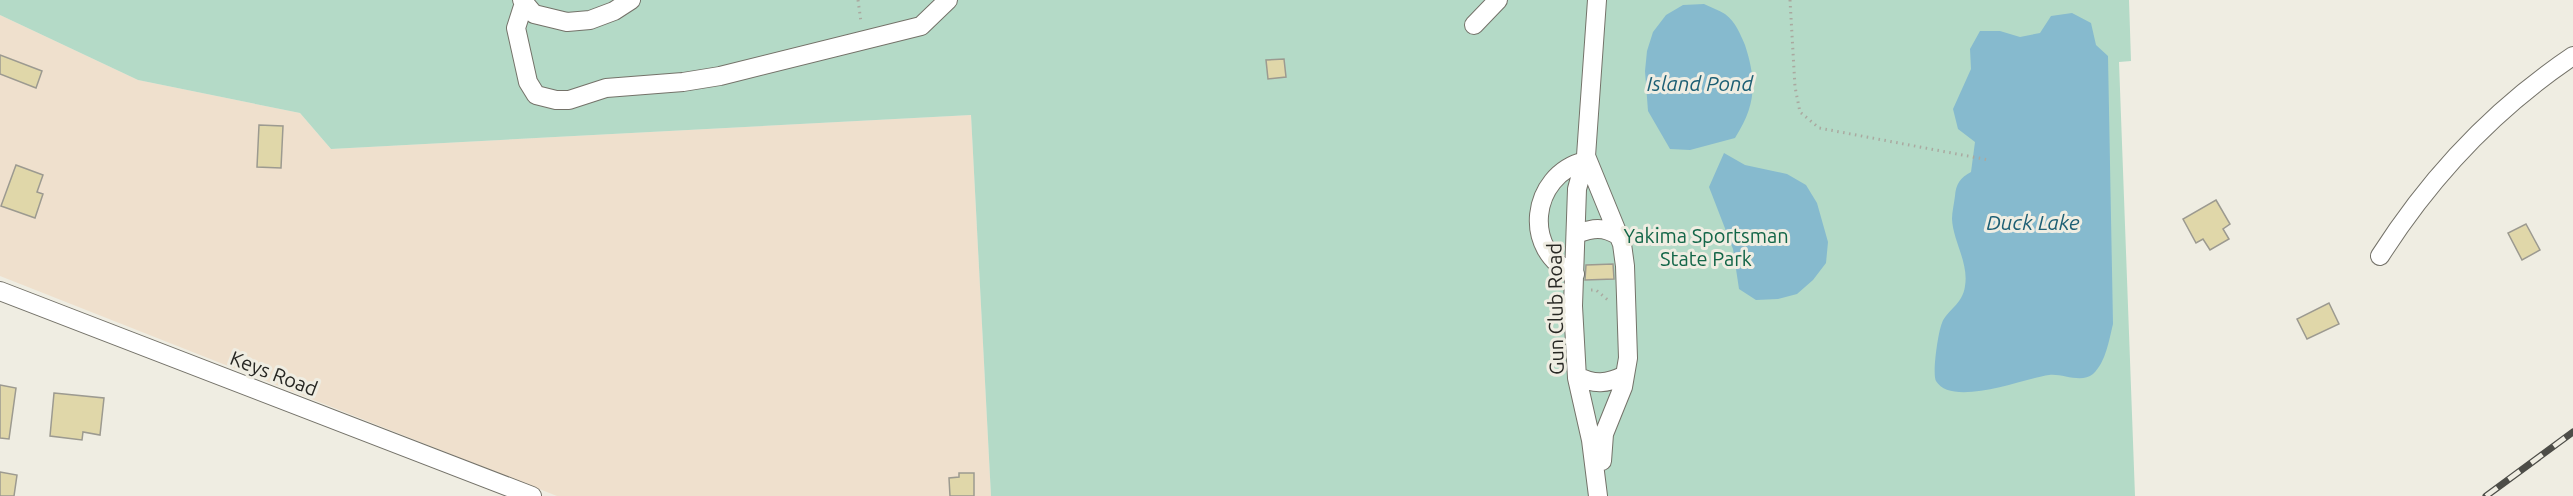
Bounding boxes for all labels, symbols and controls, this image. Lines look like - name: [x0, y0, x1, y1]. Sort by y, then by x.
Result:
- water label: Island Pond: [1647, 71, 1754, 95]
- water label: Duck Lake: [1986, 210, 2080, 234]
- park label: Yakima Sportsman State Park: [1623, 224, 1789, 270]
- street label: Gun Club Road: [1542, 243, 1568, 375]
- street label: Keys Road: [227, 346, 321, 400]

